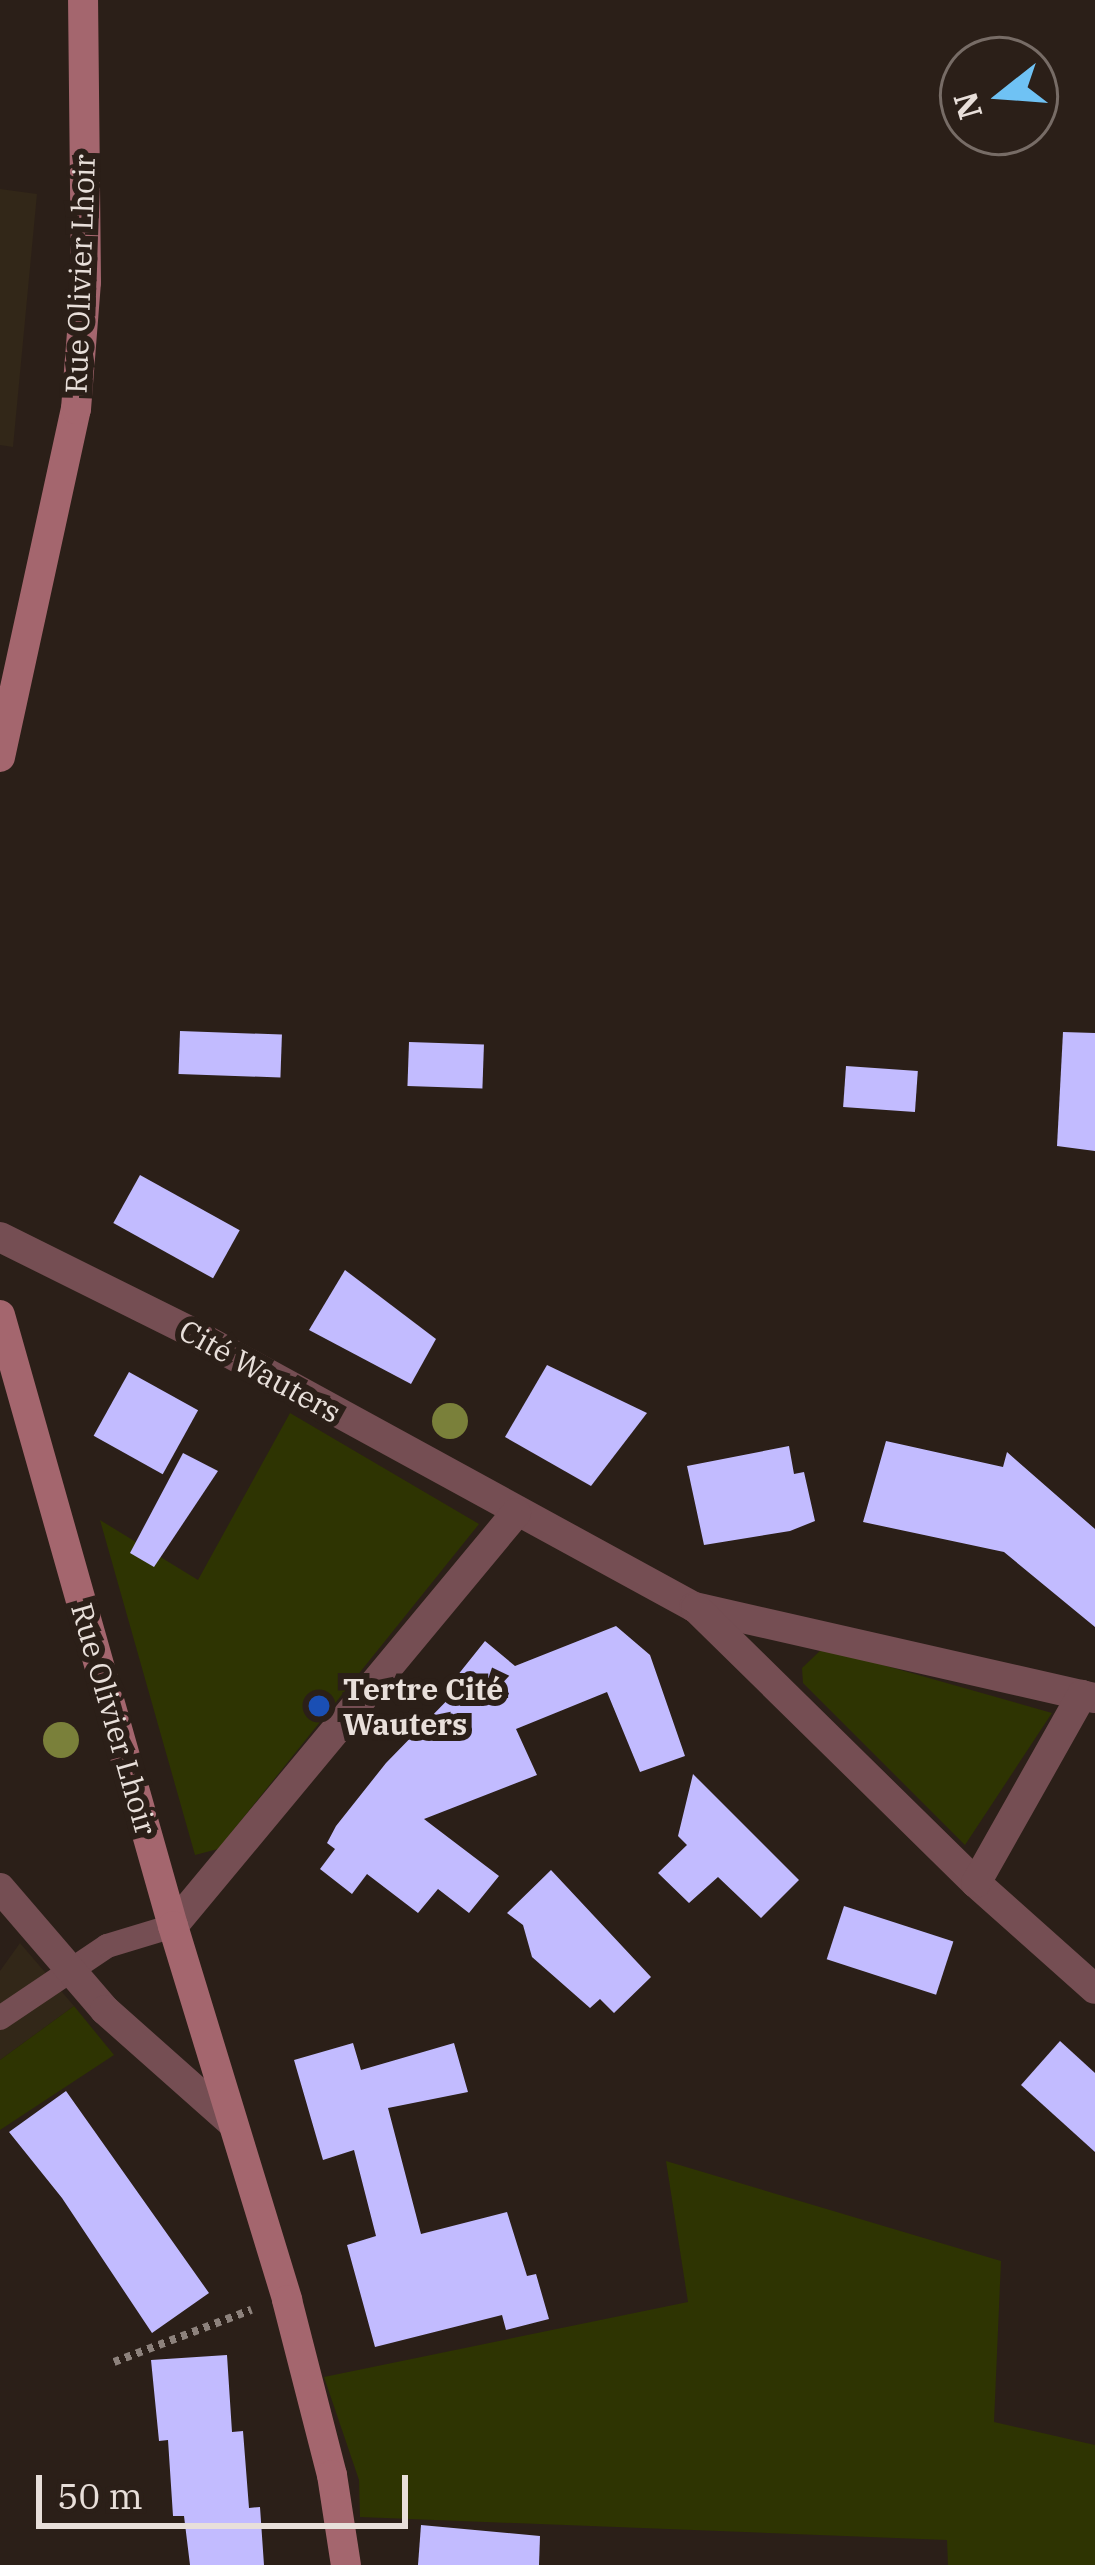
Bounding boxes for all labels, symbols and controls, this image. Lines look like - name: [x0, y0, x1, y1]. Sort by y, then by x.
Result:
- north arrow: [939, 36, 1059, 156]
- text: N: [943, 87, 991, 125]
- street label: Rue Olivier Lhoir: [58, 154, 102, 394]
- street label: Cité Wauters: [173, 1312, 347, 1430]
- street label: Rue Olivier Lhoir: [64, 1599, 164, 1839]
- place label: Tertre Cité Wauters: [343, 1671, 503, 1742]
- marker: Tertre Cité Wauters: [306, 1693, 332, 1719]
- scale bar: [42, 2451, 414, 2525]
- text: 50 m: [57, 2472, 143, 2519]

